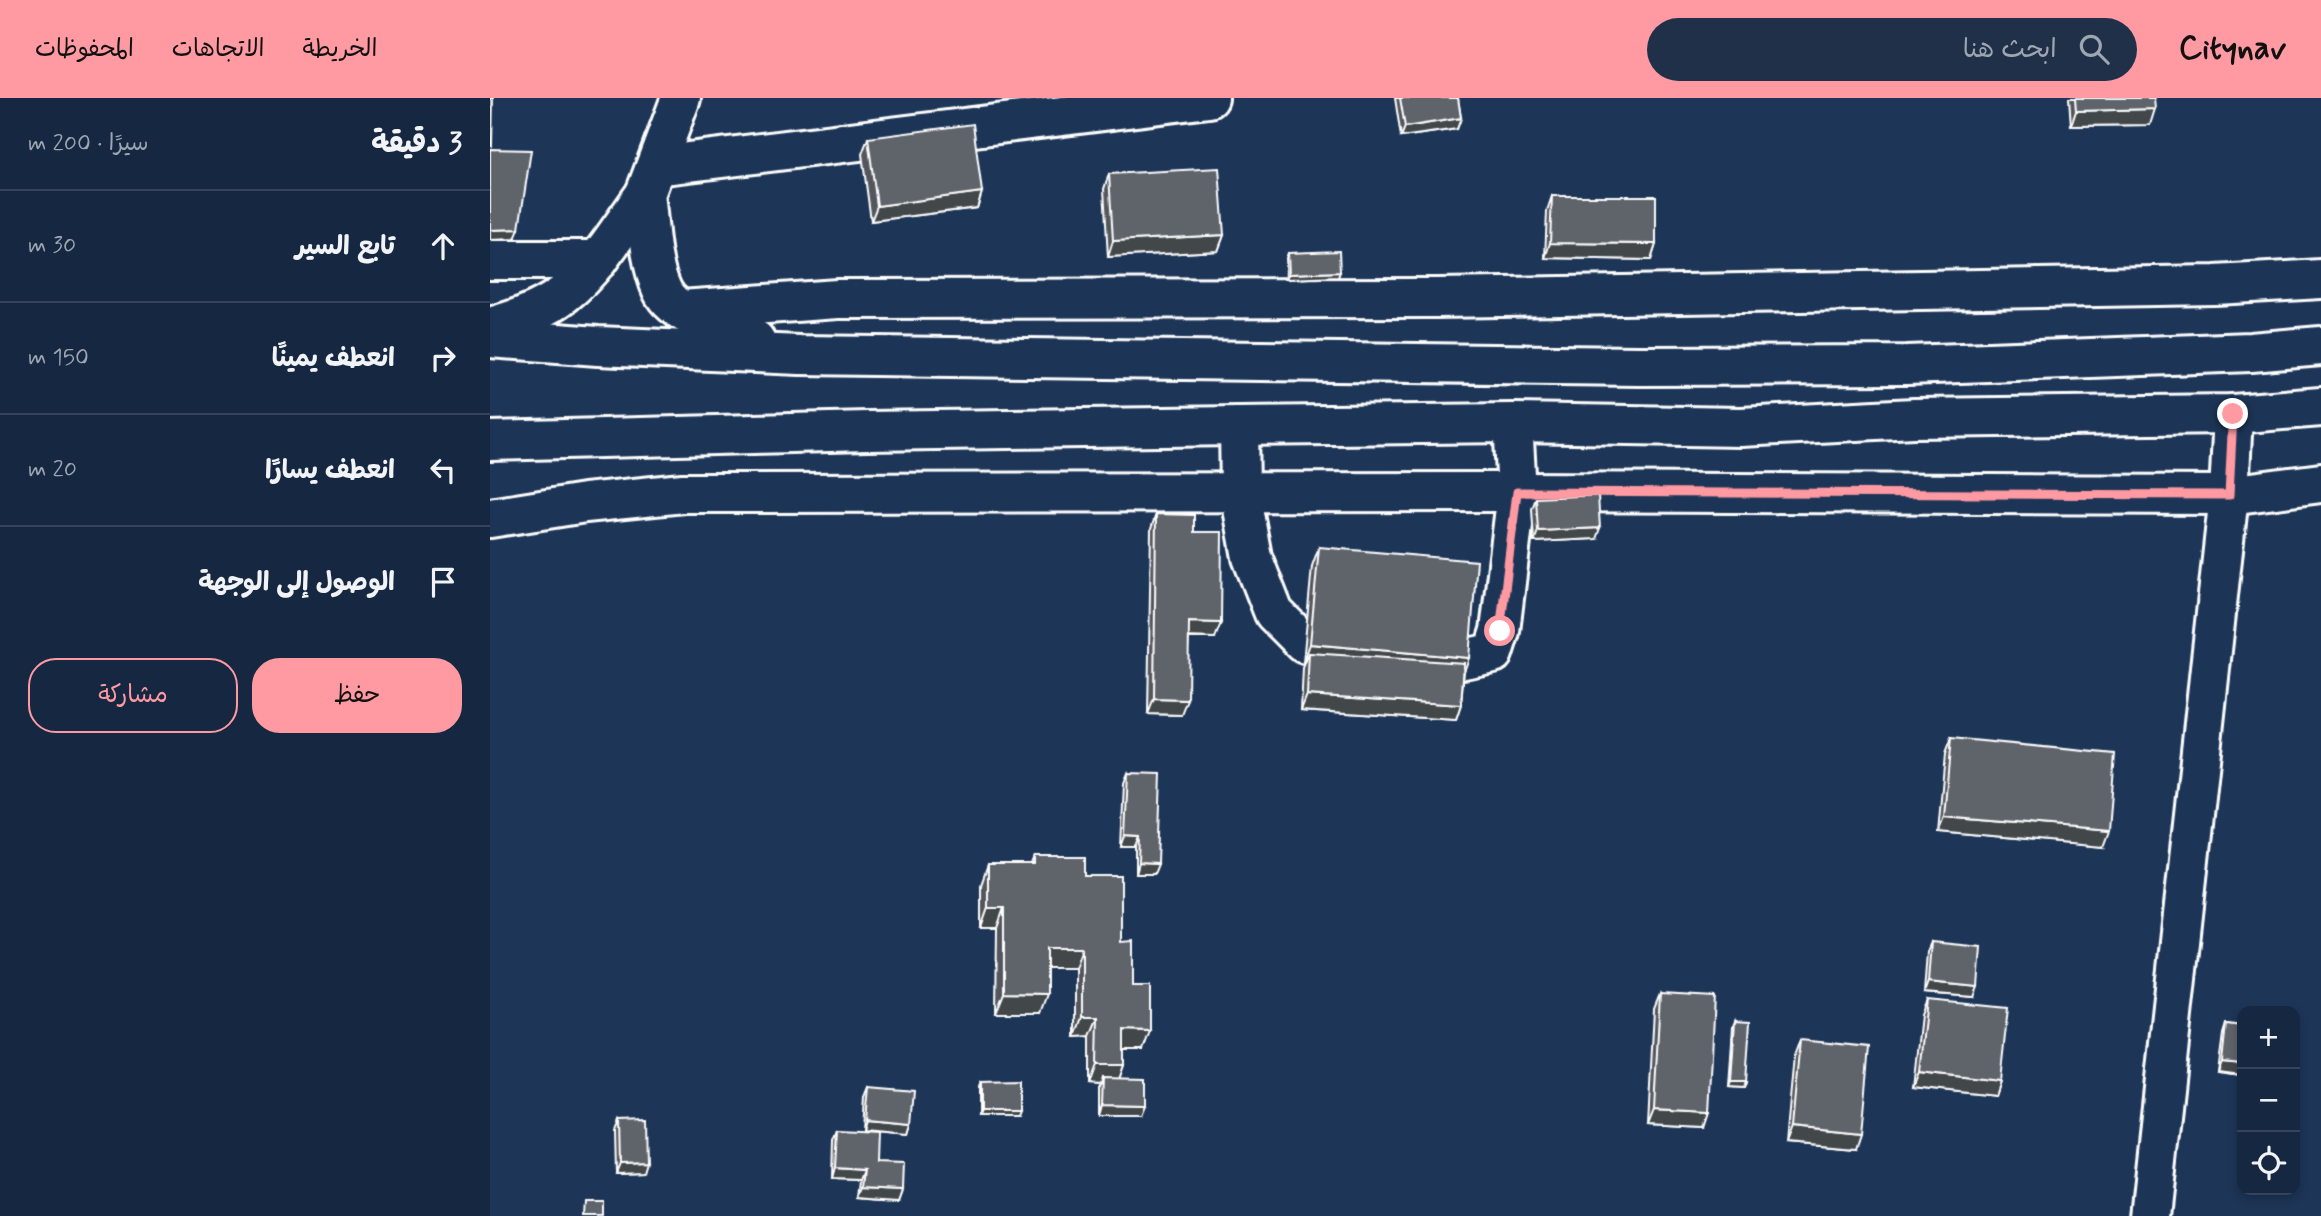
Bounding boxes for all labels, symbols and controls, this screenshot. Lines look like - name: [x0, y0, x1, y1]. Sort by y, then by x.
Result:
- search box: [1647, 18, 2137, 81]
- text: Citynav: [2179, 27, 2286, 71]
- icon: search: [2075, 30, 2113, 68]
- text: ابحث هنا: [1963, 33, 2057, 67]
- text: المحفوظات: [35, 34, 134, 65]
- text: الاتجاهات: [172, 34, 265, 65]
- text: الخريطة: [303, 34, 377, 65]
- text: 3 دقيقة: [371, 124, 462, 163]
- text: سيرًا · 200 m: [28, 129, 149, 159]
- icon: ahead: [424, 227, 462, 265]
- text: تابع السير: [295, 230, 395, 264]
- text: 30 m: [28, 231, 76, 261]
- icon: right: [424, 339, 462, 377]
- text: انعطف يمينًا: [272, 342, 395, 376]
- text: 150 m: [28, 343, 89, 373]
- route end: [2217, 398, 2248, 429]
- icon: left: [424, 451, 462, 489]
- text: انعطف يسارًا: [265, 454, 395, 488]
- text: 20 m: [28, 455, 77, 485]
- icon: arrive: [424, 563, 462, 601]
- text: الوصول إلى الوجهة: [198, 566, 395, 600]
- route start: [1484, 615, 1515, 646]
- button: مشاركة: [28, 658, 238, 733]
- button: حفظ: [252, 658, 462, 733]
- map controls: [2237, 1006, 2300, 1195]
- button: +: [2237, 1006, 2300, 1069]
- button: −: [2237, 1069, 2300, 1132]
- button: locate: [2237, 1132, 2300, 1195]

